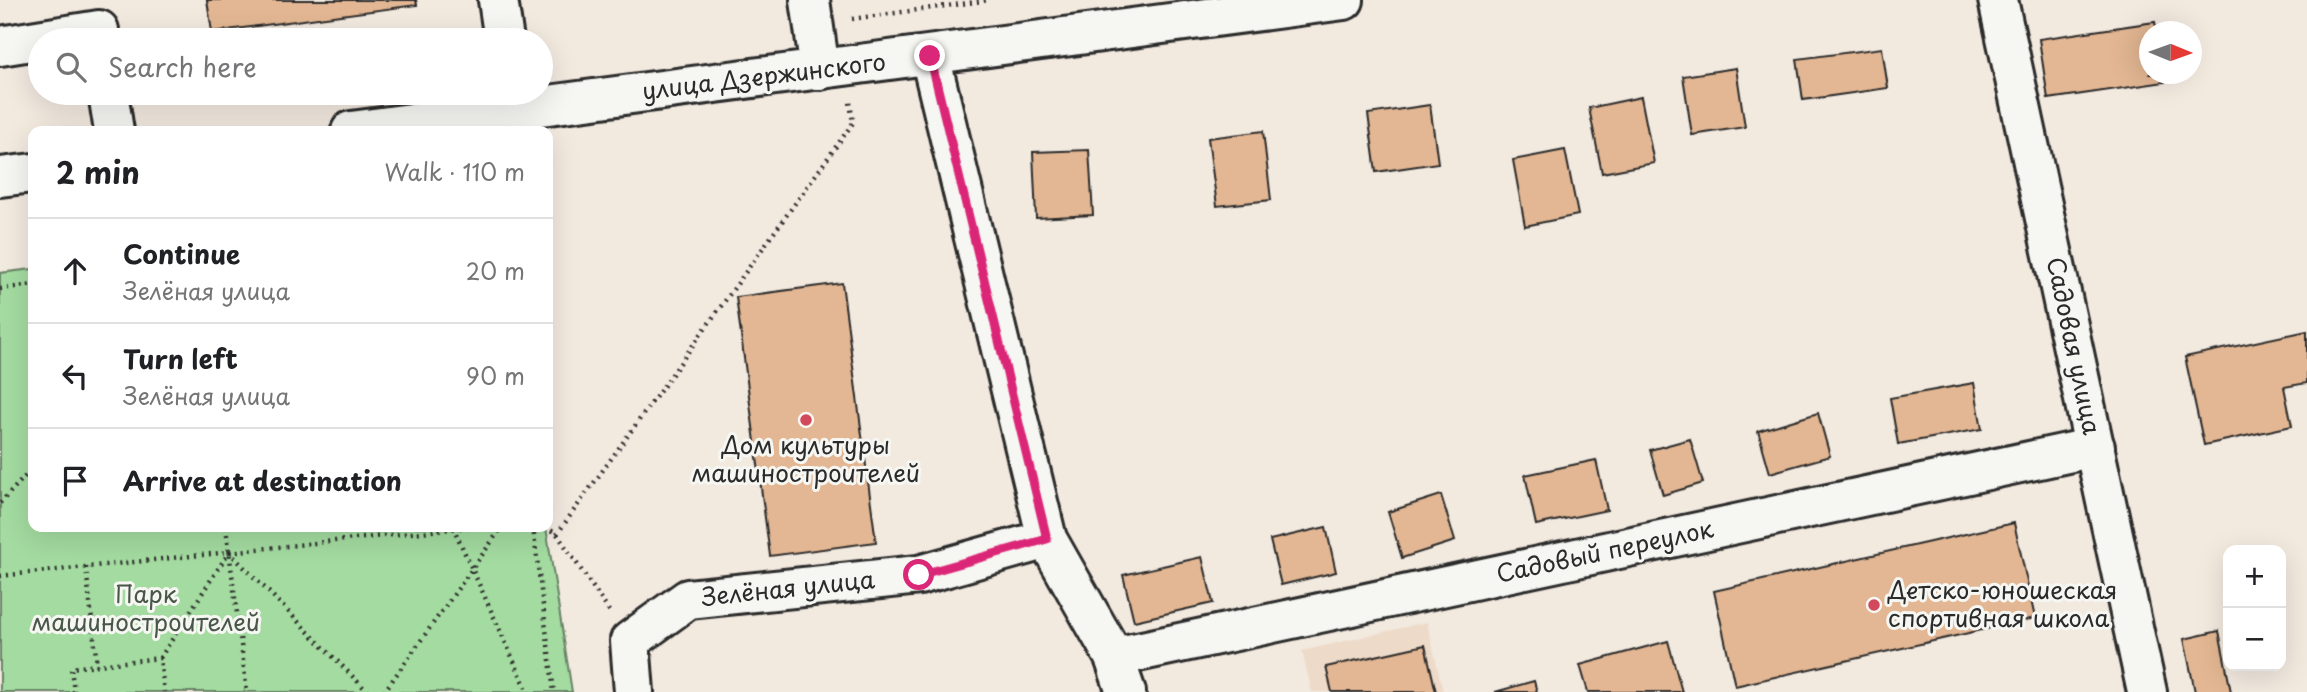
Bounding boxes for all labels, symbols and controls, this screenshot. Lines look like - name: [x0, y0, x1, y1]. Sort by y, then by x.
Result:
- north arrow: [2139, 21, 2202, 84]
- search box: [28, 28, 553, 105]
- route end: [914, 40, 945, 71]
- street label: улица Дзержинского: [640, 42, 888, 108]
- text: Search here: [108, 47, 257, 86]
- icon: search: [52, 48, 90, 86]
- text: 2 min: [56, 149, 140, 194]
- text: Walk · 110 m: [384, 154, 525, 189]
- text: Continue: [123, 234, 240, 273]
- icon: ahead: [56, 252, 94, 290]
- text: 20 m: [466, 253, 525, 288]
- street label: Садовая улица: [2039, 254, 2111, 438]
- text: Зелёная улица: [123, 273, 290, 308]
- text: Turn left: [123, 339, 238, 378]
- icon: left: [56, 357, 94, 395]
- text: 90 m: [466, 358, 525, 393]
- text: Зелёная улица: [123, 378, 290, 413]
- marker: Дом культуры машиностроителей: [798, 412, 814, 428]
- place label: Дом культуры машиностроителей: [692, 426, 920, 490]
- text: Arrive at destination: [123, 461, 402, 500]
- icon: arrive: [56, 462, 94, 500]
- street label: Садовый переулок: [1493, 509, 1717, 591]
- map controls: [2223, 545, 2286, 671]
- button: +: [2223, 545, 2286, 608]
- route start: [903, 559, 934, 590]
- street label: Зелёная улица: [699, 560, 876, 614]
- place label: Детско-юношеская спортивная школа: [1887, 571, 2118, 635]
- park label: Парк машиностроителей: [32, 575, 260, 639]
- marker: Детско-юношеская спортивная школа: [1866, 597, 1882, 613]
- button: −: [2223, 608, 2286, 671]

